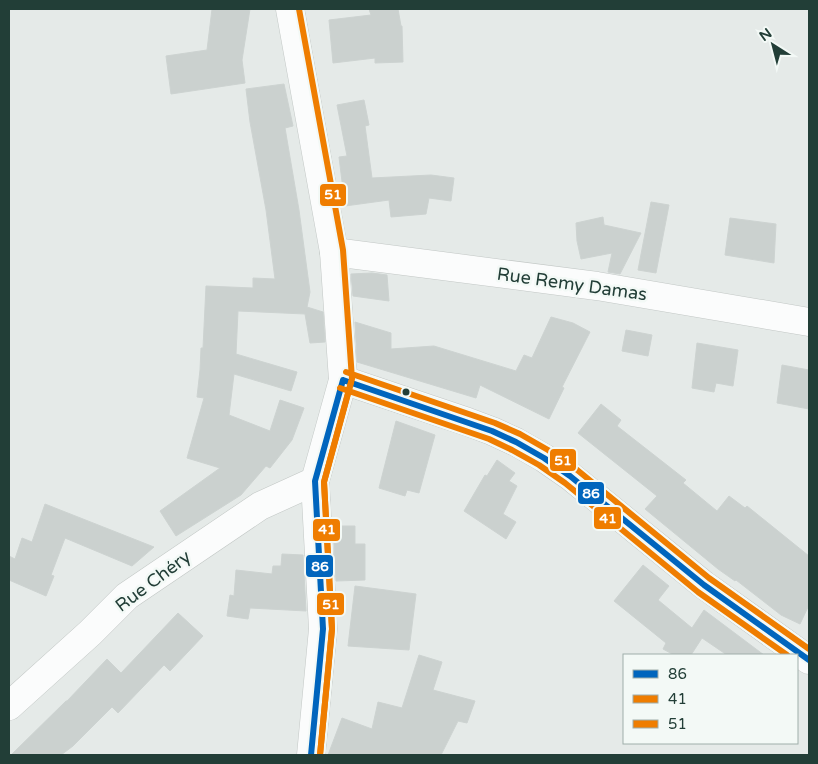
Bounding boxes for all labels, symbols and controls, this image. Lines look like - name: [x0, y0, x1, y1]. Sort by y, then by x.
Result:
- north arrow: [748, 20, 798, 70]
- text: N: [756, 25, 775, 45]
- line badge: 51: [319, 183, 347, 207]
- text: 51: [324, 186, 342, 203]
- street label: Rue Remy Damas: [496, 263, 648, 305]
- unlabelled marker: [401, 387, 411, 397]
- line badge: 51: [549, 448, 577, 472]
- text: 51: [554, 452, 572, 469]
- line badge: 86: [577, 481, 605, 505]
- text: 86: [582, 485, 600, 502]
- line badge: 41: [593, 506, 622, 530]
- text: 41: [599, 510, 617, 527]
- line badge: 41: [312, 518, 341, 542]
- text: 41: [318, 521, 336, 538]
- street label: Rue Chéry: [111, 545, 195, 617]
- line badge: 86: [305, 554, 334, 578]
- text: 86: [311, 558, 329, 575]
- line badge: 51: [316, 592, 345, 616]
- text: 51: [322, 596, 340, 613]
- legend: [623, 654, 798, 744]
- text: 86: [668, 665, 687, 683]
- text: 41: [668, 690, 687, 708]
- text: 51: [668, 715, 687, 733]

